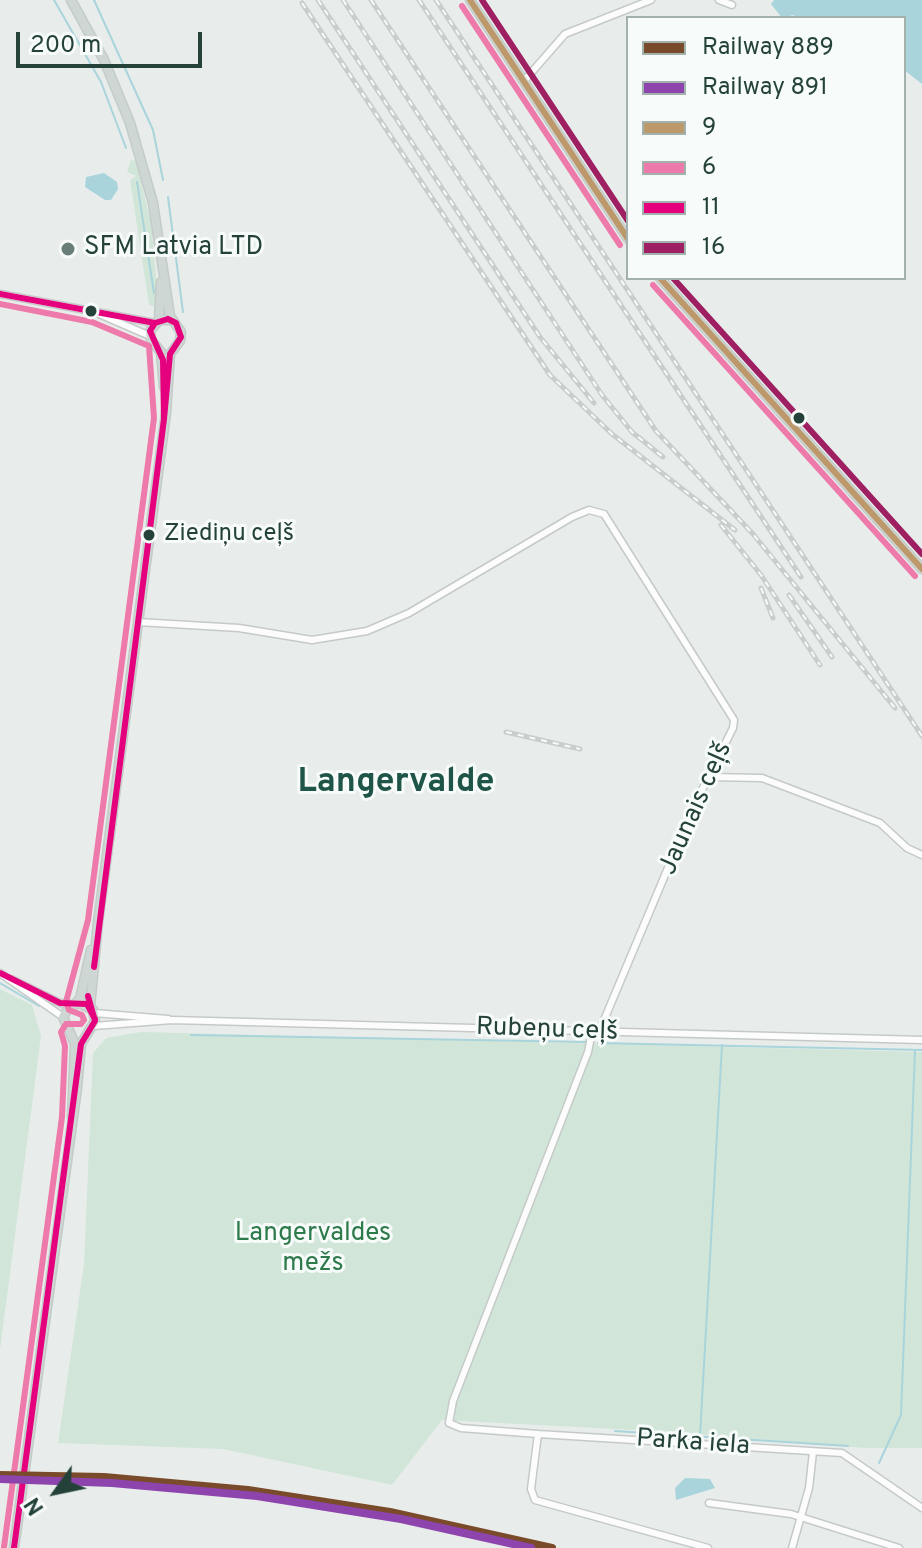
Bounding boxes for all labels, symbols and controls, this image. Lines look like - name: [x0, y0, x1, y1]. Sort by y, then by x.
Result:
- scale bar: [20, 16, 206, 66]
- legend: [626, 16, 906, 280]
- text: 200 m: [30, 31, 101, 61]
- text: Railway 889: [702, 33, 834, 63]
- text: Railway 891: [702, 73, 828, 103]
- text: 9: [702, 113, 716, 143]
- text: 6: [702, 153, 716, 183]
- text: 11: [702, 193, 720, 223]
- place label: SFM Latvia LTD: [84, 233, 263, 265]
- text: 16: [702, 233, 725, 263]
- marker: SFM Latvia LTD: [59, 240, 77, 258]
- unlabelled marker: [83, 303, 99, 319]
- unlabelled marker: [791, 410, 807, 426]
- place label: Ziediņu ceļš: [164, 521, 294, 549]
- marker: Ziediņu ceļš: [141, 527, 157, 543]
- street label: Jaunais ceļš: [654, 738, 740, 880]
- district label: Langervalde: [297, 764, 495, 804]
- street label: Rubeņu ceļš: [475, 1013, 619, 1049]
- park label: Langervaldes mežs: [235, 1219, 391, 1280]
- street label: Parka iela: [635, 1424, 751, 1464]
- north arrow: [16, 1452, 96, 1532]
- text: N: [20, 1491, 51, 1519]

